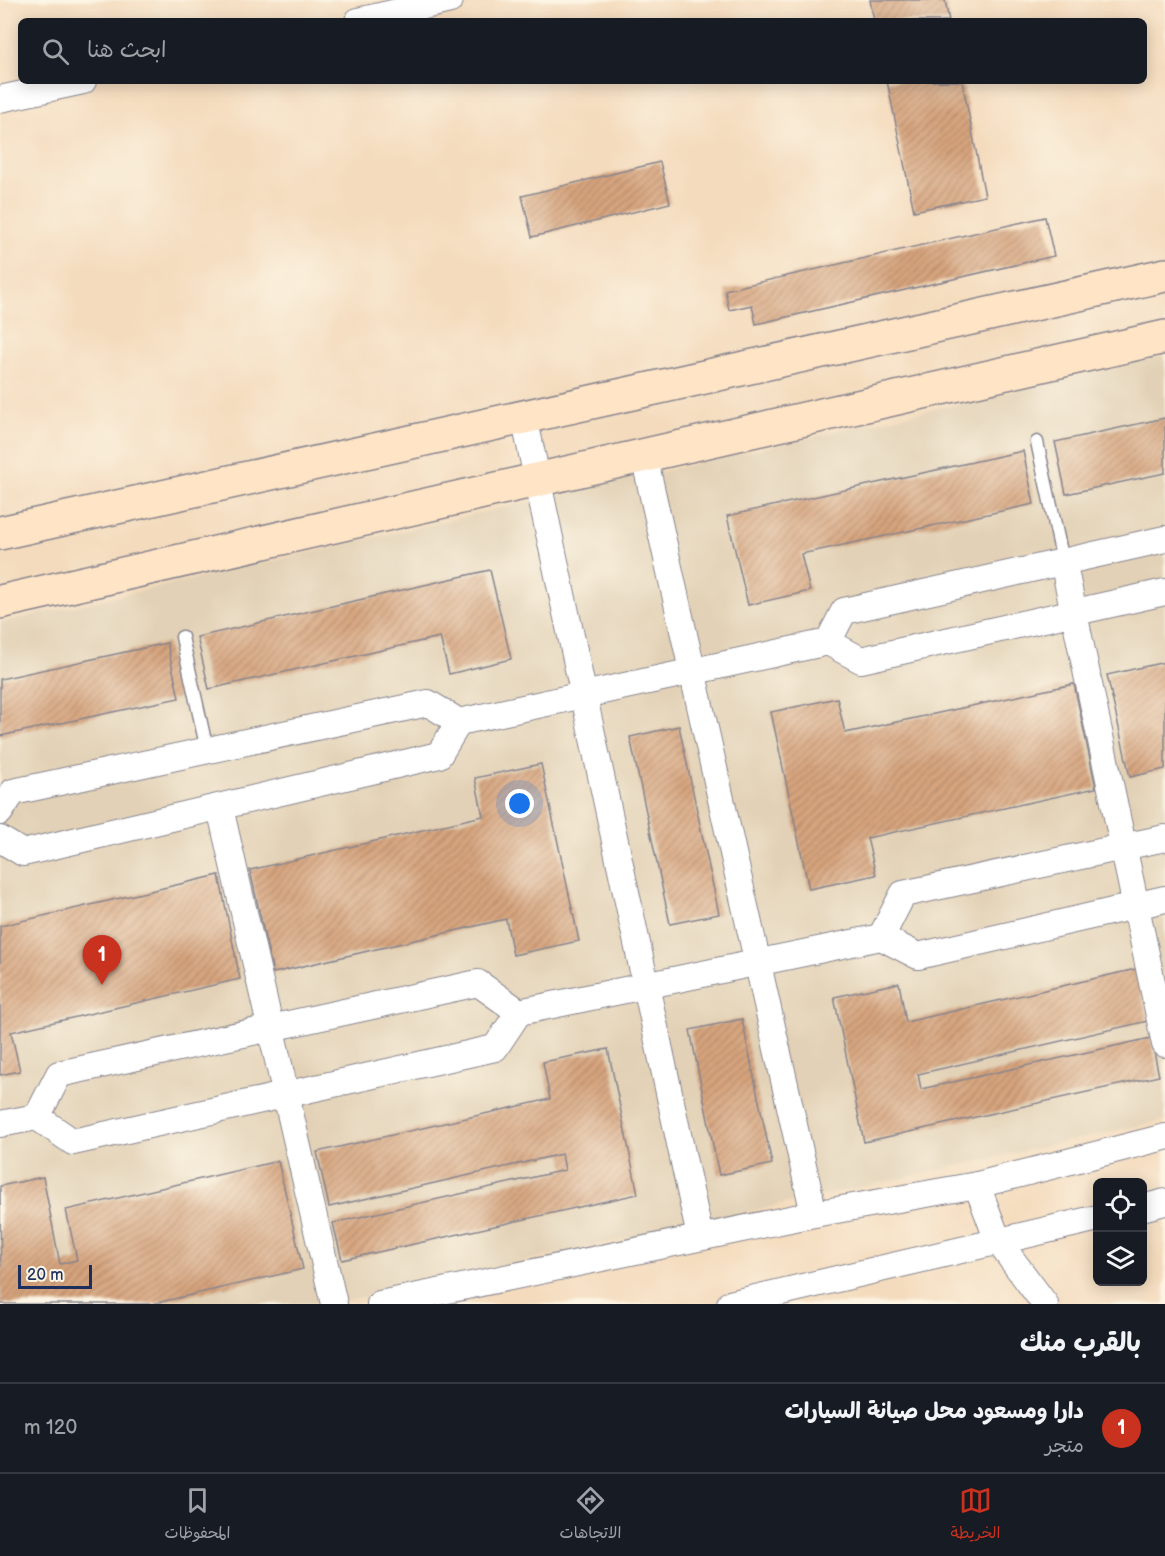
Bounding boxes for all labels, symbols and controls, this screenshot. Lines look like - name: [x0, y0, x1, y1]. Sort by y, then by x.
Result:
- search box: [18, 18, 1147, 84]
- icon: search: [39, 35, 72, 68]
- text: ابحث هنا: [87, 37, 167, 64]
- your location: [505, 789, 534, 818]
- pin: 1: [82, 936, 122, 985]
- map controls: [1093, 1178, 1147, 1286]
- button: locate: [1093, 1178, 1147, 1232]
- button: layers: [1093, 1232, 1147, 1286]
- scale bar: [18, 1262, 92, 1290]
- text: 20 m: [27, 1266, 63, 1285]
- text: بالقرب منك: [1020, 1328, 1141, 1359]
- text: دارا ومسعود محل صيانة السيارات: [785, 1398, 1084, 1425]
- text: 120 m: [24, 1416, 77, 1440]
- text: 1: [1117, 1416, 1126, 1440]
- text: متجر: [1045, 1434, 1084, 1458]
- tab: المحفوظات: [165, 1484, 230, 1547]
- tab: الاتجاهات: [560, 1484, 621, 1547]
- tab: الخريطة: [951, 1484, 1000, 1547]

